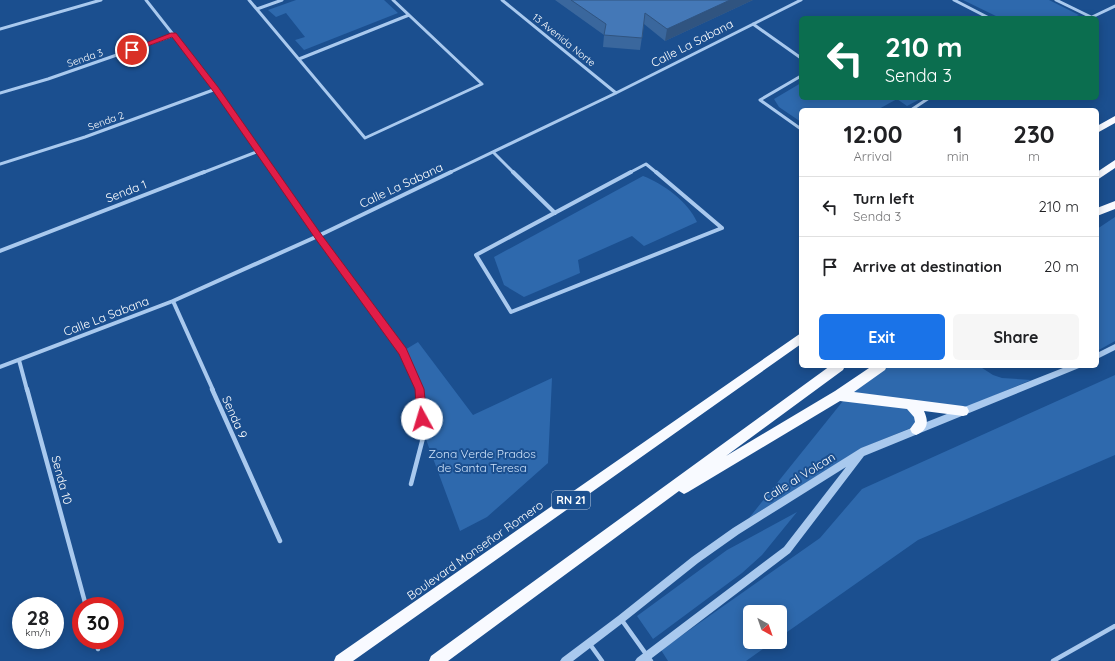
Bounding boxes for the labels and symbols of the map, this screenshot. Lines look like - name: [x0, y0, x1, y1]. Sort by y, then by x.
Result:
- street label: 13 Avenida Norte: [530, 11, 599, 70]
- street label: Calle La Sabana: [648, 16, 736, 70]
- pin: [115, 33, 149, 67]
- street label: Senda 3: [65, 46, 105, 70]
- street label: Senda 2: [86, 108, 126, 134]
- street label: Calle La Sabana: [357, 159, 445, 211]
- street label: Senda 1: [103, 176, 149, 206]
- street label: Calle La Sabana: [61, 293, 151, 339]
- street label: Senda 9: [219, 393, 251, 441]
- position arrow: [401, 398, 443, 440]
- park label: Zona Verde Prados de Santa Teresa: [428, 446, 536, 475]
- street label: Calle al Volcan: [760, 449, 838, 505]
- street label: Senda 10: [48, 454, 76, 506]
- road number: RN 21: [552, 491, 590, 509]
- street label: Boulevard Monseñor Romero: [404, 497, 546, 603]
- speed limit sign: 30: [72, 597, 124, 649]
- north arrow: [743, 605, 787, 649]

